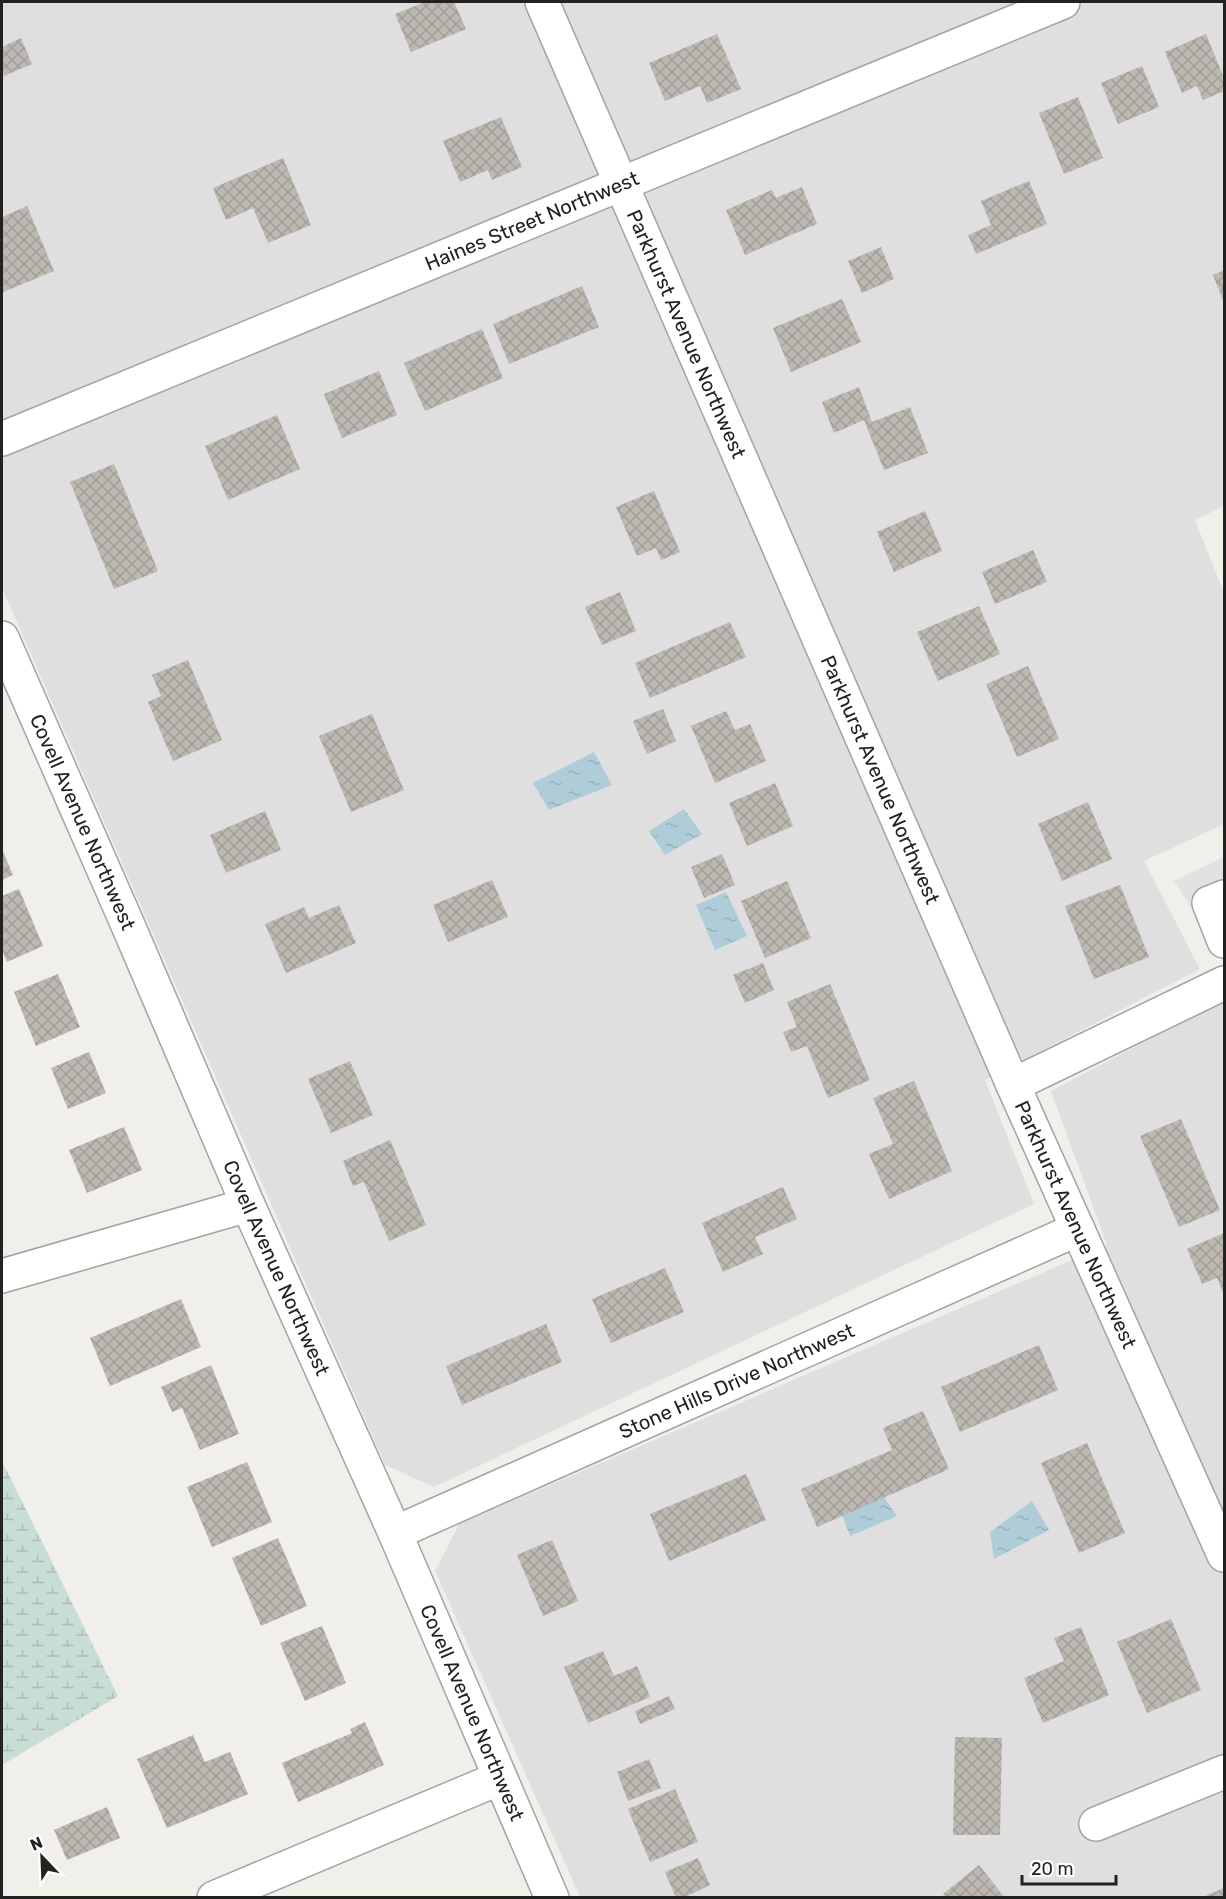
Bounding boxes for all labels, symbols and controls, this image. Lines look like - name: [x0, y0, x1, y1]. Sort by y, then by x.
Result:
- street label: Haines Street Northwest: [421, 166, 643, 276]
- street label: Parkhurst Avenue Northwest: [622, 206, 751, 462]
- street label: Parkhurst Avenue Northwest: [816, 652, 945, 908]
- street label: Covell Avenue Northwest: [25, 710, 141, 934]
- street label: Parkhurst Avenue Northwest: [1010, 1097, 1142, 1352]
- street label: Covell Avenue Northwest: [218, 1156, 335, 1379]
- street label: Stone Hills Drive Northwest: [615, 1318, 858, 1444]
- street label: Covell Avenue Northwest: [415, 1601, 529, 1825]
- north arrow: [12, 1827, 72, 1887]
- text: N: [27, 1833, 45, 1855]
- scale bar: [1022, 1848, 1116, 1886]
- text: 20 m: [1031, 1858, 1073, 1880]

